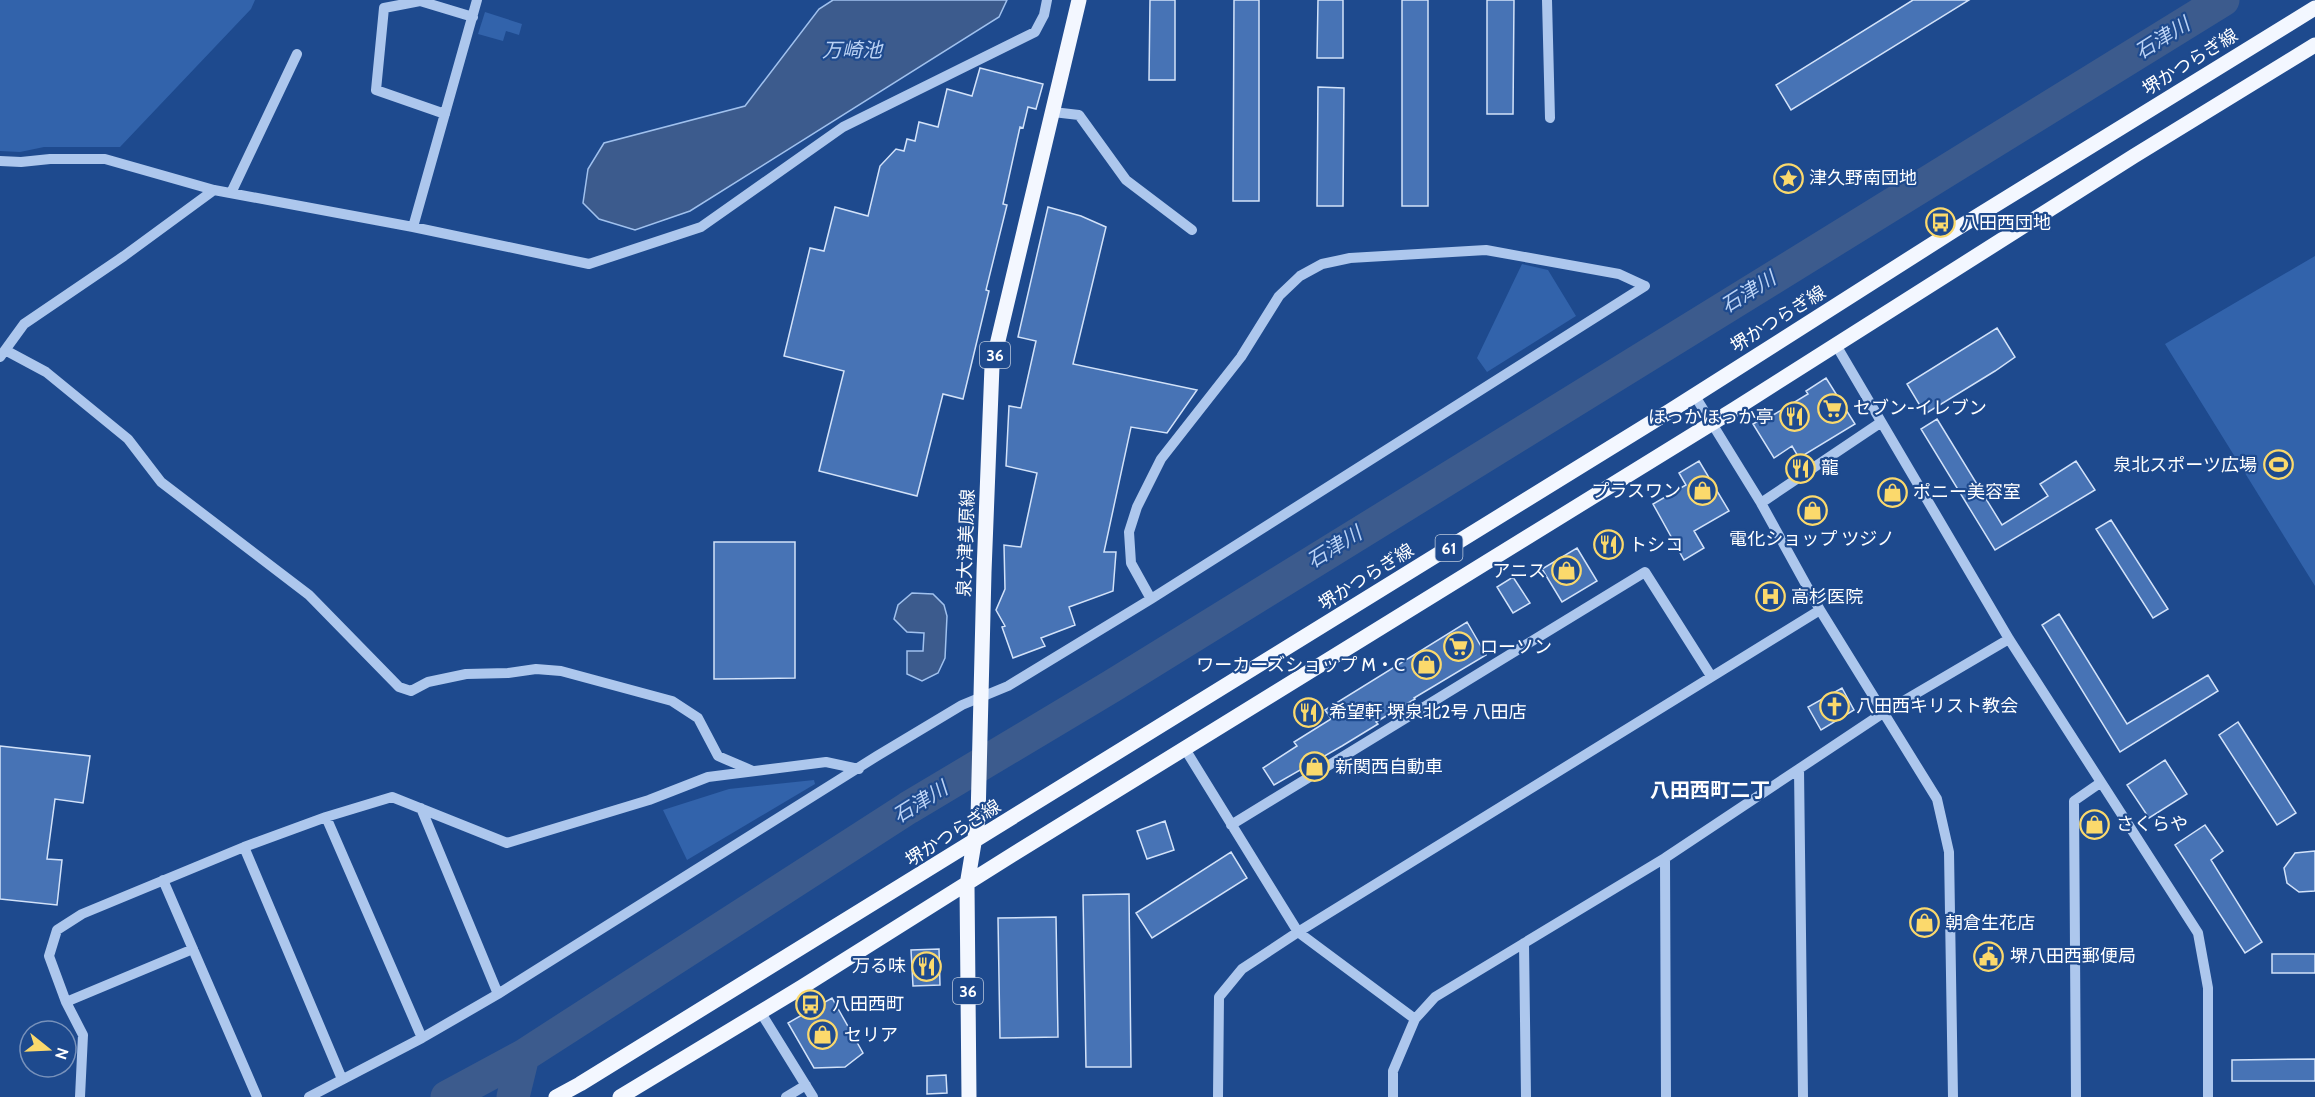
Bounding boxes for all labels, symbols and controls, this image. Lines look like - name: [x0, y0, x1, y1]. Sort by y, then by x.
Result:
- water label: 石津川: [2130, 11, 2195, 64]
- street label: 堺かつらぎ線: [2138, 24, 2242, 100]
- water label: 万崎池: [822, 38, 884, 62]
- place icon: 津久野南団地: [1772, 162, 1804, 194]
- place label: 津久野南団地: [1809, 167, 1917, 189]
- bus stop icon: 八田西団地: [1924, 207, 1956, 239]
- place label: 八田西団地: [1961, 212, 2051, 234]
- water label: 石津川: [1716, 265, 1781, 318]
- street label: 堺かつらぎ線: [1726, 281, 1830, 357]
- road number: 36: [980, 342, 1010, 368]
- supermarket icon: セブン-イレブン: [1816, 392, 1848, 424]
- place label: セブン-イレブン: [1853, 397, 1987, 419]
- restaurant icon: ほっかほっか亭: [1779, 401, 1811, 433]
- place label: ほっかほっか亭: [1648, 406, 1774, 428]
- sports icon: 泉北スポーツ広場: [2262, 449, 2294, 481]
- restaurant icon: 龍: [1784, 452, 1816, 484]
- place label: 泉北スポーツ広場: [2113, 454, 2257, 476]
- place label: 龍: [1821, 457, 1839, 479]
- shop icon: プラスワン: [1686, 475, 1718, 507]
- shop icon: ポニー美容室: [1876, 476, 1908, 508]
- place label: プラスワン: [1591, 480, 1681, 502]
- place label: ポニー美容室: [1913, 481, 2021, 503]
- street label: 泉大津美原線: [953, 489, 979, 597]
- shop icon: 電化ショップ ツジノ: [1796, 494, 1828, 526]
- water label: 石津川: [1302, 520, 1367, 573]
- place label: 電化ショップ ツジノ: [1729, 528, 1895, 550]
- restaurant icon: トシコ: [1592, 529, 1624, 561]
- place label: トシコ: [1629, 534, 1683, 556]
- road number: 61: [1436, 535, 1462, 561]
- street label: 堺かつらぎ線: [1314, 539, 1418, 615]
- shop icon: アニス: [1551, 555, 1583, 587]
- place label: アニス: [1492, 560, 1546, 582]
- hospital icon: 高杉医院: [1754, 581, 1786, 613]
- place label: 高杉医院: [1791, 586, 1863, 608]
- supermarket icon: ローソン: [1443, 631, 1475, 663]
- place label: ローソン: [1480, 636, 1552, 658]
- shop icon: ワーカーズショップ M・C: [1410, 649, 1442, 681]
- place label: ワーカーズショップ M・C: [1196, 654, 1405, 676]
- church icon: 八田西キリスト教会: [1819, 690, 1851, 722]
- place label: 八田西キリスト教会: [1856, 695, 2018, 717]
- restaurant icon: 希望軒 堺泉北2号 八田店: [1292, 696, 1324, 728]
- place label: 希望軒 堺泉北2号 八田店: [1329, 701, 1527, 723]
- shop icon: 新関西自動車: [1298, 751, 1330, 783]
- place label: 新関西自動車: [1335, 756, 1443, 778]
- water label: 石津川: [888, 775, 953, 828]
- district label: 八田西町二丁: [1650, 778, 1770, 802]
- street label: 堺かつらぎ線: [901, 795, 1005, 871]
- shop icon: さくらや: [2079, 808, 2111, 840]
- place label: さくらや: [2116, 813, 2188, 835]
- shop icon: 朝倉生花店: [1908, 907, 1940, 939]
- place label: 朝倉生花店: [1945, 912, 2035, 934]
- public building icon: 堺八田西郵便局: [1973, 940, 2005, 972]
- place label: 堺八田西郵便局: [2010, 945, 2136, 967]
- restaurant icon: 万る味: [911, 950, 943, 982]
- place label: 万る味: [852, 955, 906, 977]
- road number: 36: [953, 978, 983, 1004]
- bus stop icon: 八田西町: [795, 988, 827, 1020]
- place label: 八田西町: [832, 993, 904, 1015]
- north arrow: [18, 1019, 78, 1079]
- shop icon: セリア: [807, 1019, 839, 1051]
- place label: セリア: [844, 1024, 898, 1046]
- text: N: [51, 1045, 73, 1062]

